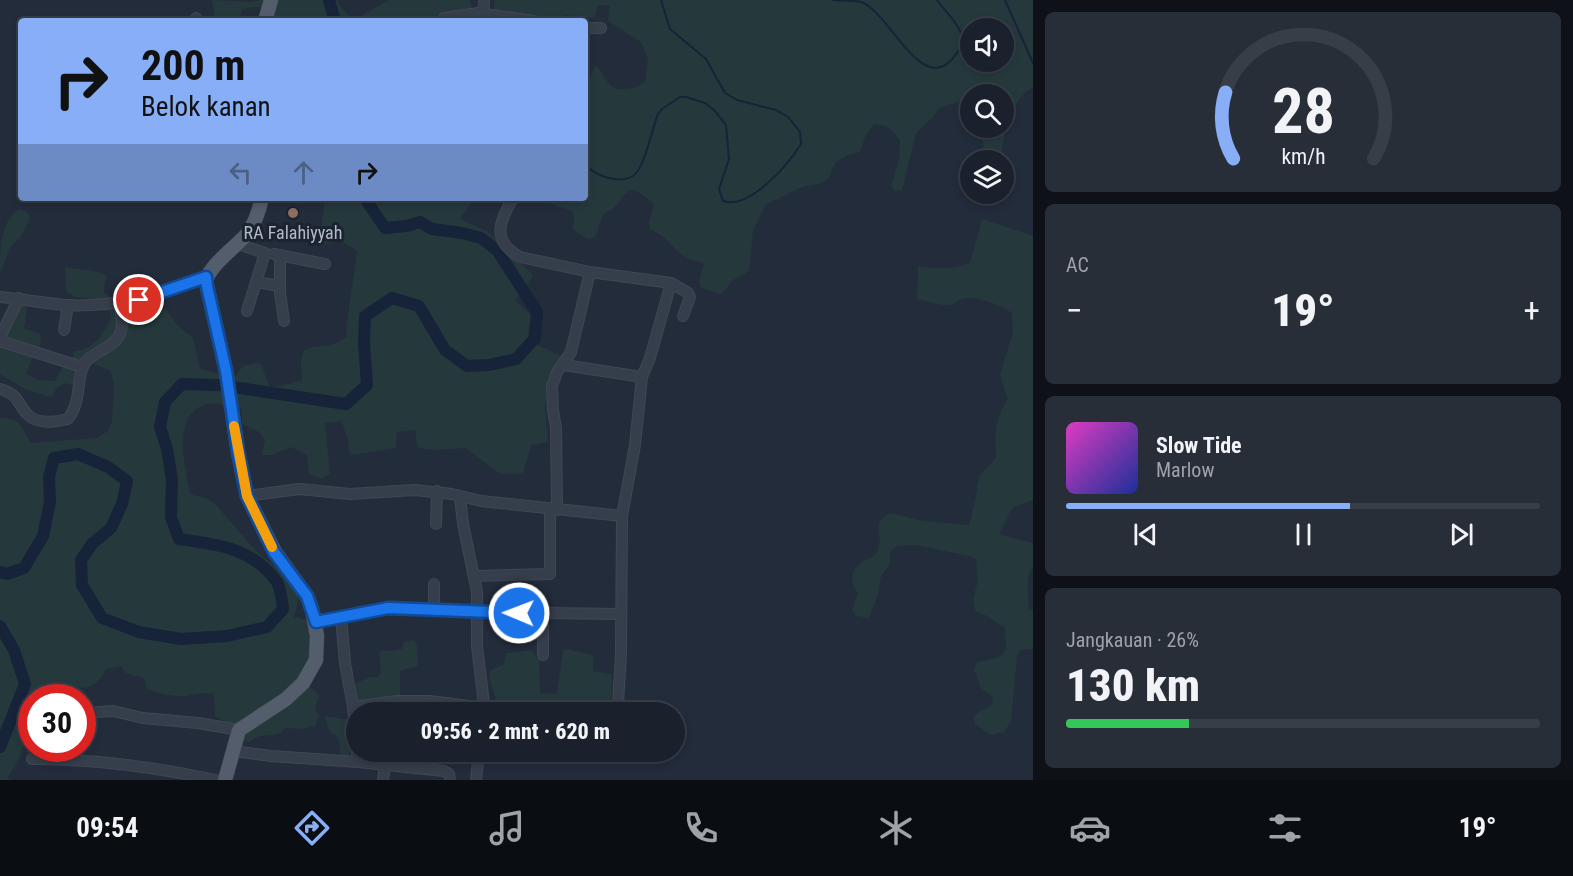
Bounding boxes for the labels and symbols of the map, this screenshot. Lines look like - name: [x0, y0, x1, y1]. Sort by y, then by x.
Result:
- marker: RA Falahiyyah: [286, 206, 300, 220]
- place label: RA Falahiyyah: [244, 222, 342, 243]
- pin: [113, 274, 164, 325]
- position arrow: [487, 581, 551, 645]
- speed limit sign: 30: [18, 684, 96, 762]

